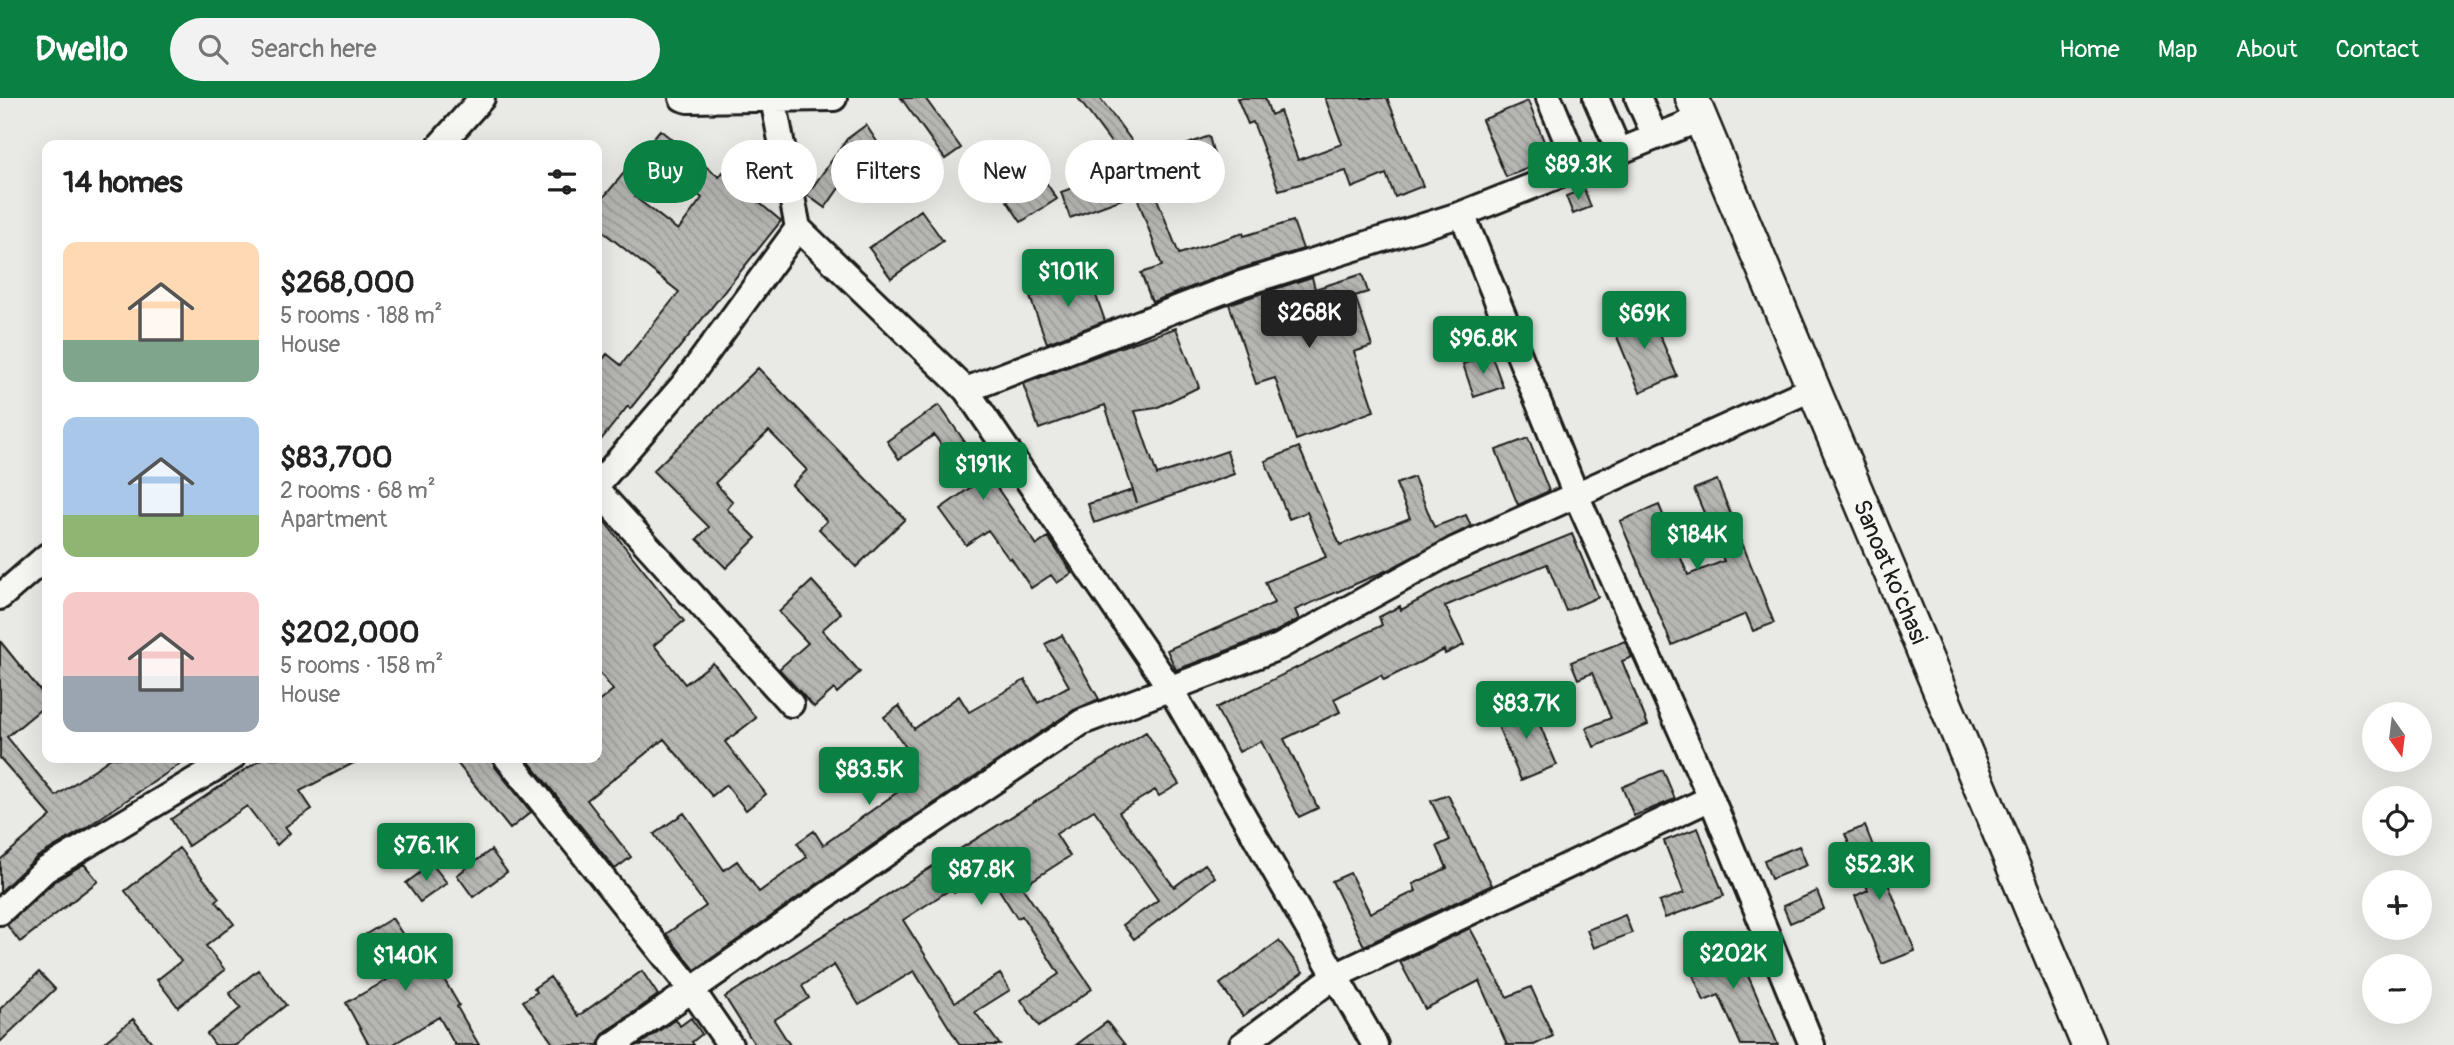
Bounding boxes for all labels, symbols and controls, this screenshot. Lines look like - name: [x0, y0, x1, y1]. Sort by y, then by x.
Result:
- search box: [170, 18, 660, 81]
- text: Dwello: [35, 29, 128, 70]
- icon: search: [194, 30, 232, 68]
- text: Search here: [250, 33, 377, 65]
- text: Home: [2059, 35, 2120, 64]
- text: Map: [2158, 35, 2198, 64]
- text: About: [2236, 35, 2298, 64]
- text: Contact: [2336, 35, 2419, 64]
- chip: Buy: [623, 140, 707, 203]
- chip: Rent: [721, 140, 817, 203]
- chip: Filters: [831, 140, 944, 203]
- chip: New: [958, 140, 1051, 203]
- chip: Apartment: [1065, 140, 1225, 203]
- pin: $89.3K: [1521, 142, 1635, 202]
- text: $89.3K: [1544, 150, 1612, 179]
- icon: filters: [543, 163, 581, 201]
- text: 14 homes: [63, 164, 183, 201]
- pin: $101K: [1019, 250, 1117, 309]
- text: $101K: [1038, 257, 1098, 286]
- text: $268,000: [280, 264, 415, 301]
- icon: home: [119, 270, 203, 354]
- pin: $268K: [1260, 290, 1358, 350]
- pin: $69K: [1603, 292, 1685, 351]
- text: $268K: [1277, 298, 1341, 327]
- text: $69K: [1618, 299, 1670, 328]
- text: 5 rooms · 188 m²: [280, 301, 442, 330]
- pin: $96.8K: [1426, 316, 1540, 376]
- text: $96.8K: [1449, 324, 1517, 353]
- text: House: [280, 330, 340, 359]
- text: $83,700: [280, 439, 393, 476]
- pin: $191K: [934, 442, 1032, 502]
- icon: home: [119, 445, 203, 529]
- text: $191K: [955, 450, 1011, 479]
- text: 2 rooms · 68 m²: [280, 476, 436, 505]
- street label: Sanoat ko'chasi: [1847, 495, 1933, 649]
- text: Apartment: [280, 505, 387, 534]
- pin: $184K: [1648, 512, 1746, 572]
- text: $184K: [1667, 520, 1727, 549]
- text: $202,000: [280, 614, 419, 651]
- icon: home: [119, 620, 203, 704]
- text: 5 rooms · 158 m²: [280, 651, 443, 680]
- text: House: [280, 680, 340, 709]
- pin: $83.7K: [1469, 682, 1583, 741]
- text: $83.7K: [1492, 689, 1560, 718]
- north arrow: [2362, 702, 2432, 772]
- map controls: [2362, 702, 2432, 1024]
- pin: $83.5K: [812, 748, 926, 807]
- text: $83.5K: [835, 755, 903, 784]
- button: locate: [2362, 786, 2432, 856]
- pin: $76.1K: [369, 824, 483, 883]
- text: $76.1K: [393, 831, 459, 860]
- pin: $52.3K: [1822, 842, 1936, 902]
- pin: $87.8K: [924, 848, 1038, 907]
- text: $52.3K: [1844, 850, 1914, 879]
- text: $87.8K: [948, 855, 1014, 884]
- button: +: [2362, 870, 2432, 940]
- pin: $202K: [1684, 932, 1782, 991]
- pin: $140K: [356, 934, 454, 993]
- text: $202K: [1699, 939, 1767, 968]
- text: $140K: [373, 941, 437, 970]
- button: −: [2362, 954, 2432, 1024]

